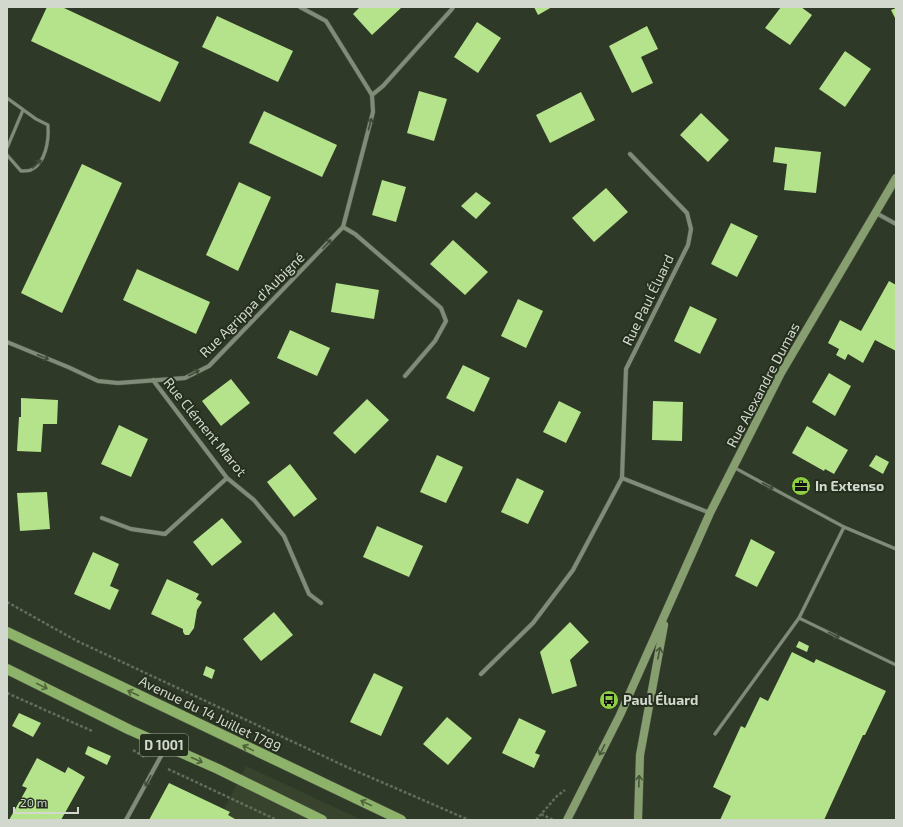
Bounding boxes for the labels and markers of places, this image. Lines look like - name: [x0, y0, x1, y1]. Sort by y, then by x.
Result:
- office icon: In Extenso: [790, 475, 812, 497]
- place label: In Extenso: [815, 477, 884, 494]
- bus stop icon: Paul Éluard: [598, 689, 620, 711]
- place label: Paul Éluard: [623, 691, 698, 708]

